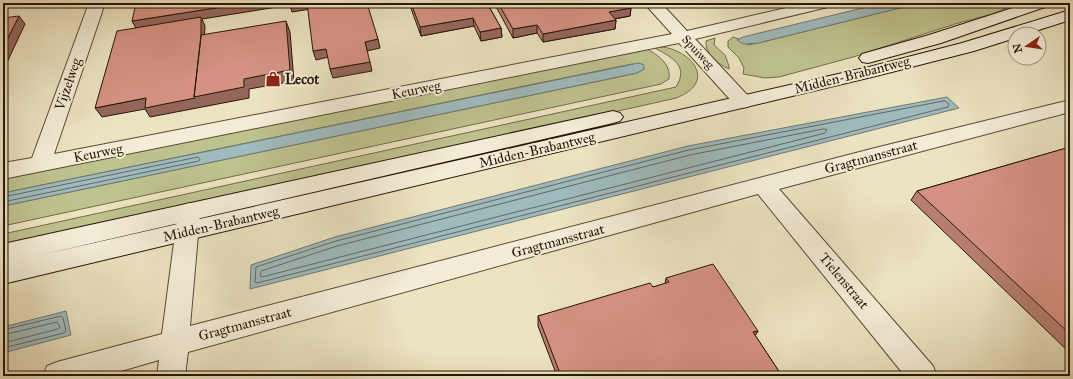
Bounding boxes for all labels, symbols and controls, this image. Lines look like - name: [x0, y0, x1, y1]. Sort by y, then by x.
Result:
- north arrow: [1007, 26, 1047, 66]
- street label: Spuiweg: [678, 32, 717, 73]
- text: N: [1010, 41, 1025, 54]
- street label: Midden-Brabantweg: [793, 52, 912, 98]
- street label: Vijzelweg: [51, 55, 85, 113]
- shop icon: Lecot: [264, 70, 282, 88]
- place label: Lecot: [285, 71, 319, 88]
- street label: Keurweg: [390, 77, 443, 103]
- street label: Midden-Brabantweg: [477, 128, 597, 172]
- street label: Gragtmansstraat: [823, 136, 919, 178]
- street label: Keurweg: [72, 140, 125, 166]
- street label: Midden-Brabantweg: [161, 202, 281, 246]
- street label: Gragtmansstraat: [510, 220, 606, 262]
- street label: Tielenstraat: [815, 249, 873, 313]
- street label: Gragtmansstraat: [197, 303, 293, 345]

